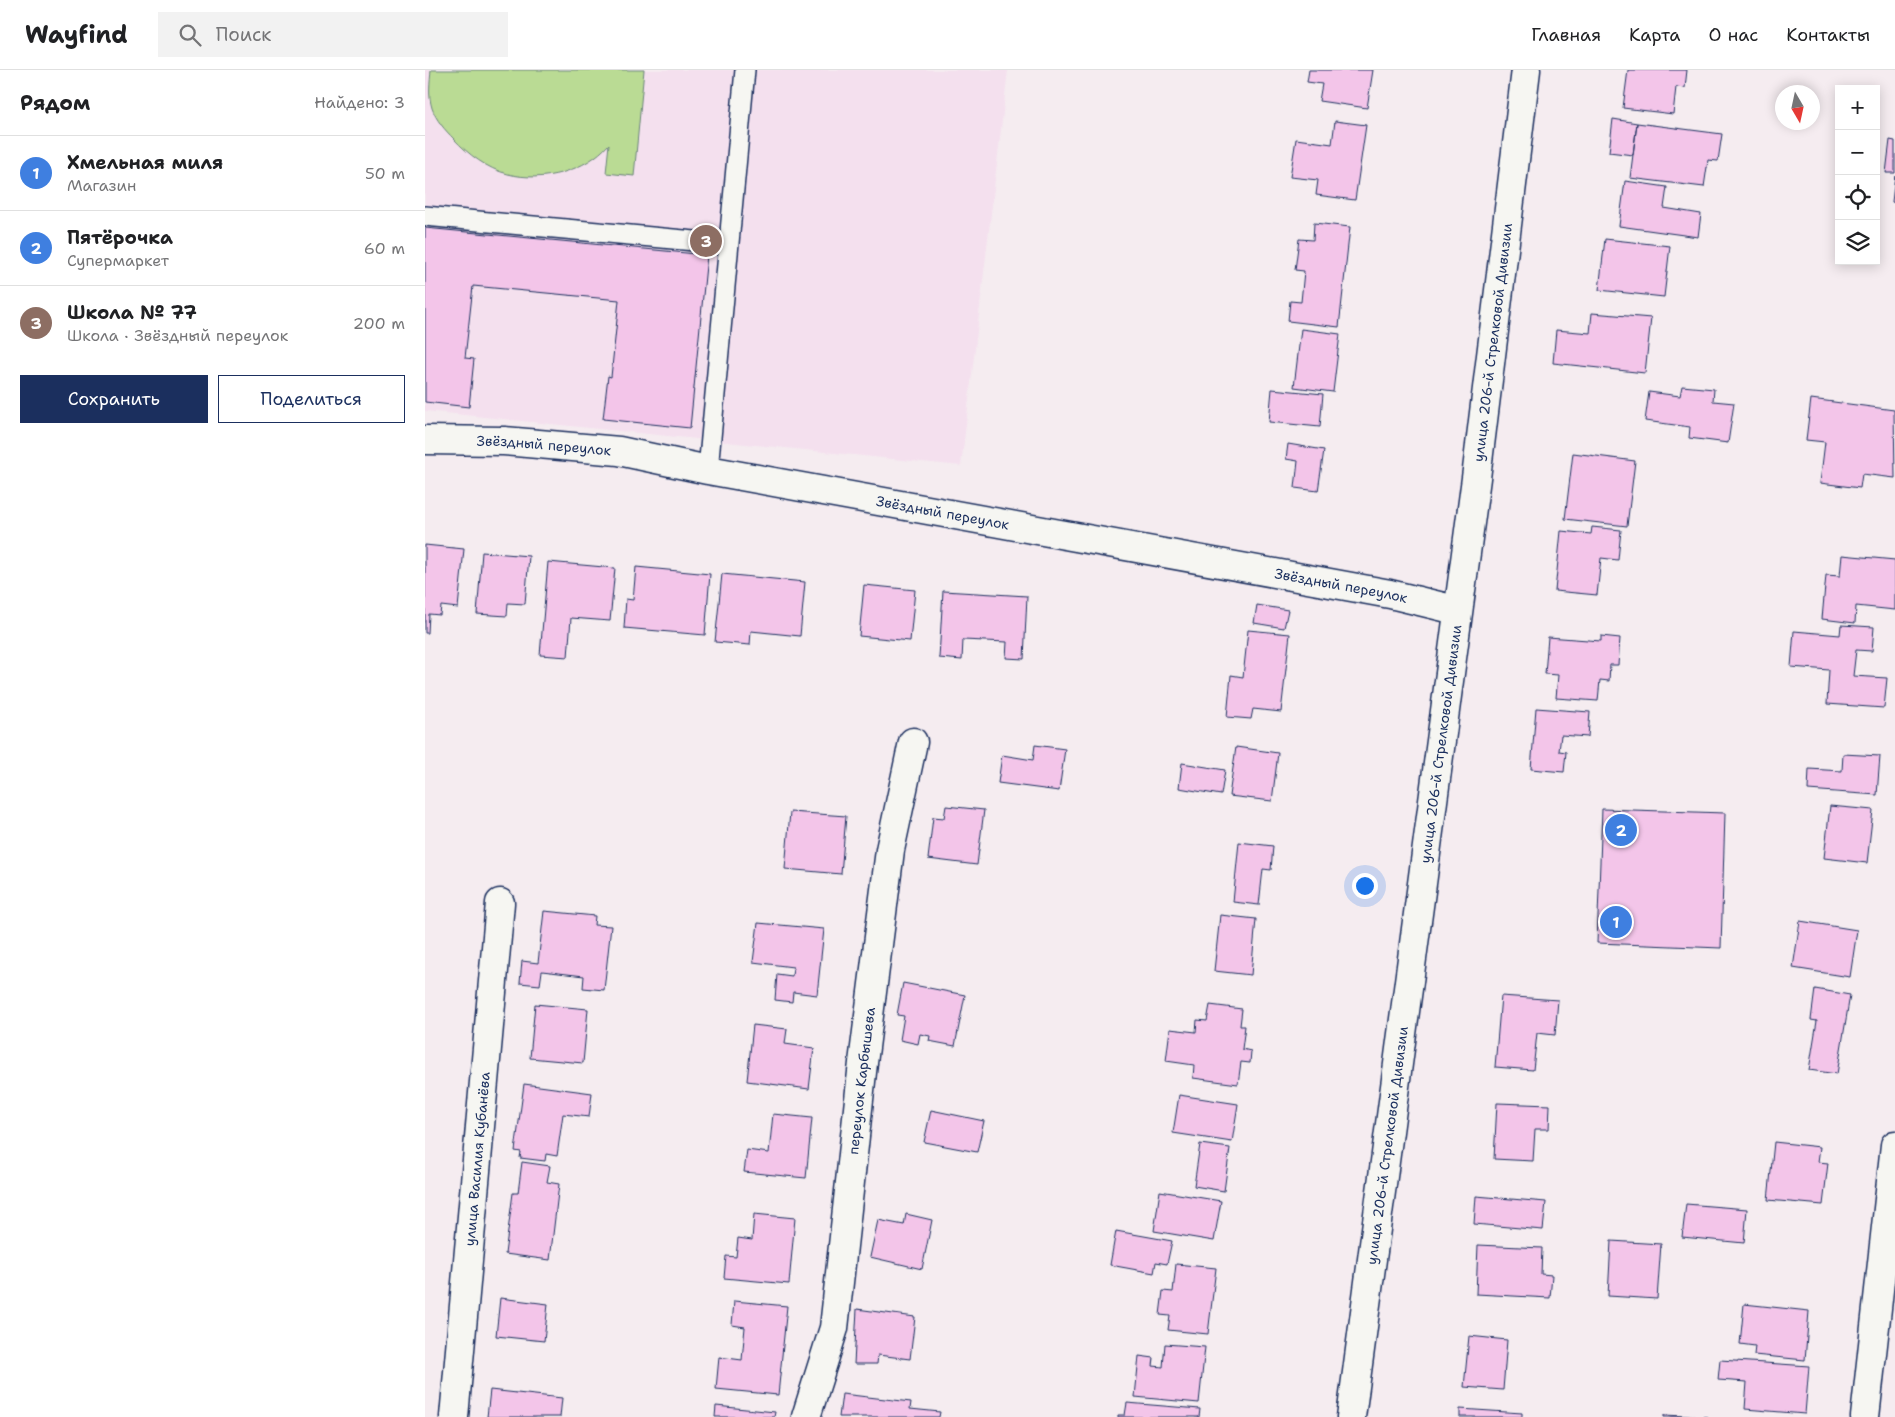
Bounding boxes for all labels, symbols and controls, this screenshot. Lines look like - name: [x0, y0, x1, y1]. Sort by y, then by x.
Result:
- search box: [158, 12, 508, 57]
- text: Wayfind: [25, 19, 128, 51]
- icon: search: [176, 21, 204, 49]
- text: Поиск: [216, 22, 271, 47]
- text: Главная: [1531, 23, 1601, 47]
- text: Карта: [1629, 23, 1681, 47]
- text: О нас: [1709, 23, 1758, 47]
- text: Контакты: [1786, 23, 1870, 47]
- north arrow: [1775, 85, 1820, 130]
- map controls: [1835, 85, 1880, 265]
- button: +: [1835, 85, 1880, 130]
- text: Рядом: [20, 89, 90, 117]
- text: Найдено: 3: [314, 92, 405, 113]
- button: −: [1835, 130, 1880, 175]
- text: Хмельная миля: [67, 150, 223, 175]
- text: 1: [32, 163, 40, 184]
- text: 50 m: [365, 163, 405, 184]
- text: Магазин: [67, 175, 136, 196]
- button: locate: [1835, 175, 1880, 220]
- button: layers: [1835, 220, 1880, 265]
- pin: 3: [690, 222, 722, 260]
- street label: улица 206-й Стрелковой Дивизии: [1469, 222, 1516, 463]
- text: Пятёрочка: [67, 225, 173, 250]
- text: 2: [30, 238, 42, 259]
- text: 60 m: [364, 238, 405, 259]
- text: Супермаркет: [67, 250, 169, 271]
- text: Школа № 77: [67, 300, 197, 325]
- text: 3: [30, 313, 42, 334]
- text: 200 m: [353, 313, 405, 334]
- text: Школа · Звёздный переулок: [67, 325, 288, 346]
- button: Сохранить: [20, 375, 208, 423]
- button: Поделиться: [218, 375, 405, 423]
- street label: Звёздный переулок: [476, 432, 612, 459]
- street label: Звёздный переулок: [875, 492, 1011, 534]
- street label: Звёздный переулок: [1273, 564, 1410, 607]
- street label: улица 206-й Стрелковой Дивизии: [1416, 624, 1465, 864]
- pin: 2: [1605, 811, 1637, 849]
- your location: [1352, 873, 1378, 899]
- pin: 1: [1600, 903, 1632, 941]
- street label: переулок Карбышева: [844, 1006, 879, 1155]
- street label: улица 206-й Стрелковой Дивизии: [1362, 1025, 1412, 1266]
- street label: улица Василия Кубанёва: [460, 1071, 494, 1247]

